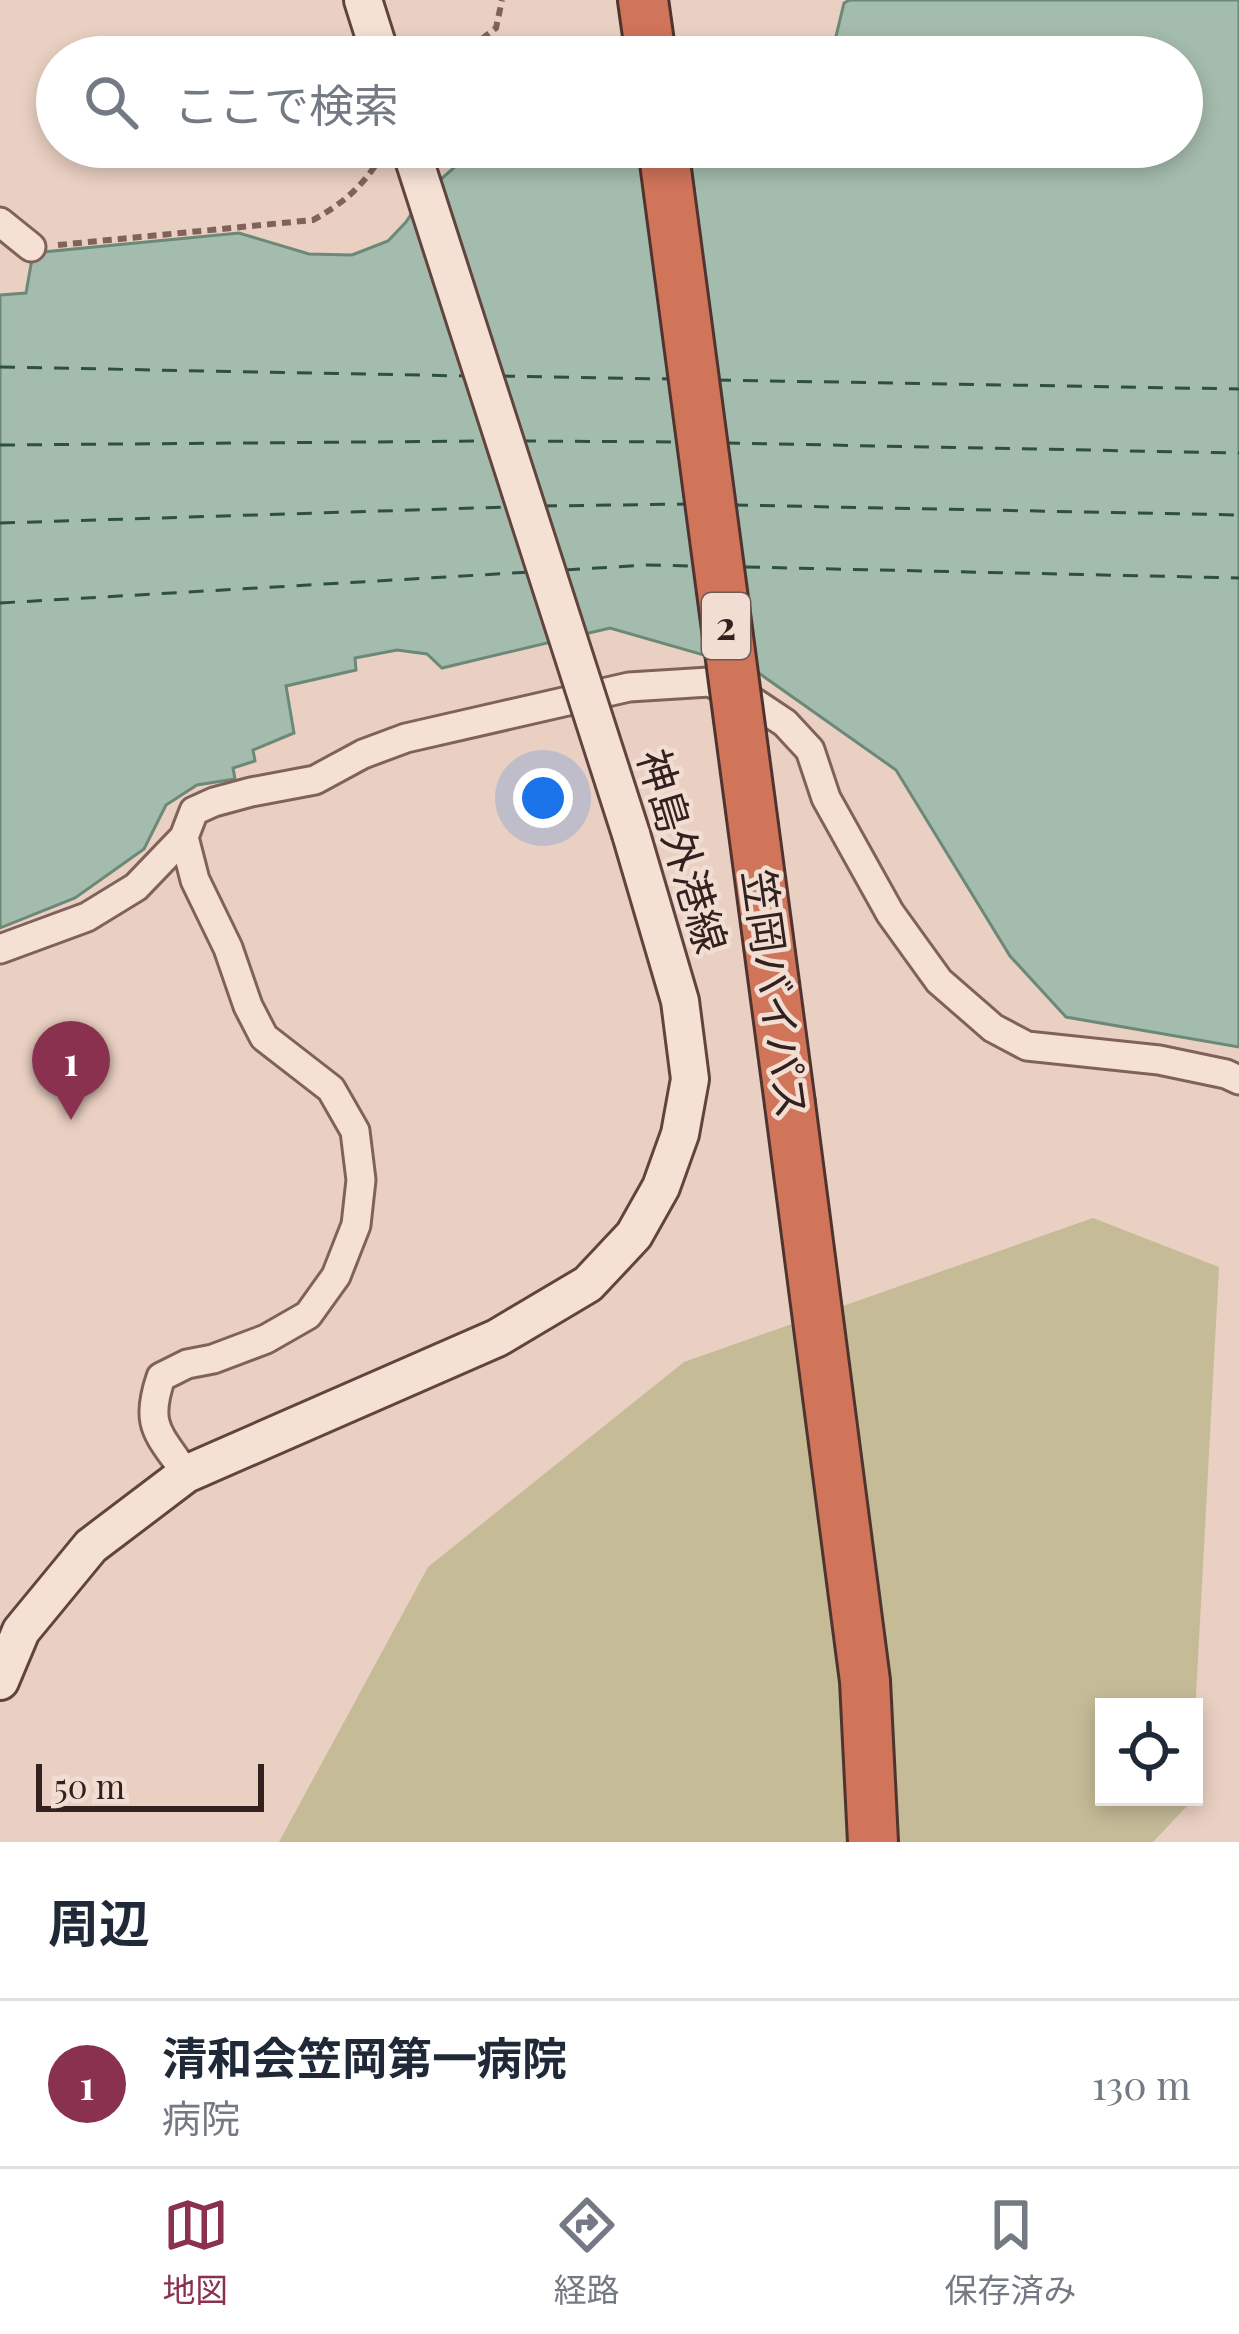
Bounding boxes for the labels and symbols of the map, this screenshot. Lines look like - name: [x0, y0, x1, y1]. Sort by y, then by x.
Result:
- road number: 2: [702, 593, 750, 659]
- street label: 神島外港線: [626, 742, 741, 959]
- your location: [513, 768, 573, 828]
- street label: 笠岡バイパス: [732, 865, 822, 1122]
- pin: 1: [32, 1021, 110, 1120]
- scale bar: [36, 1758, 264, 1811]

